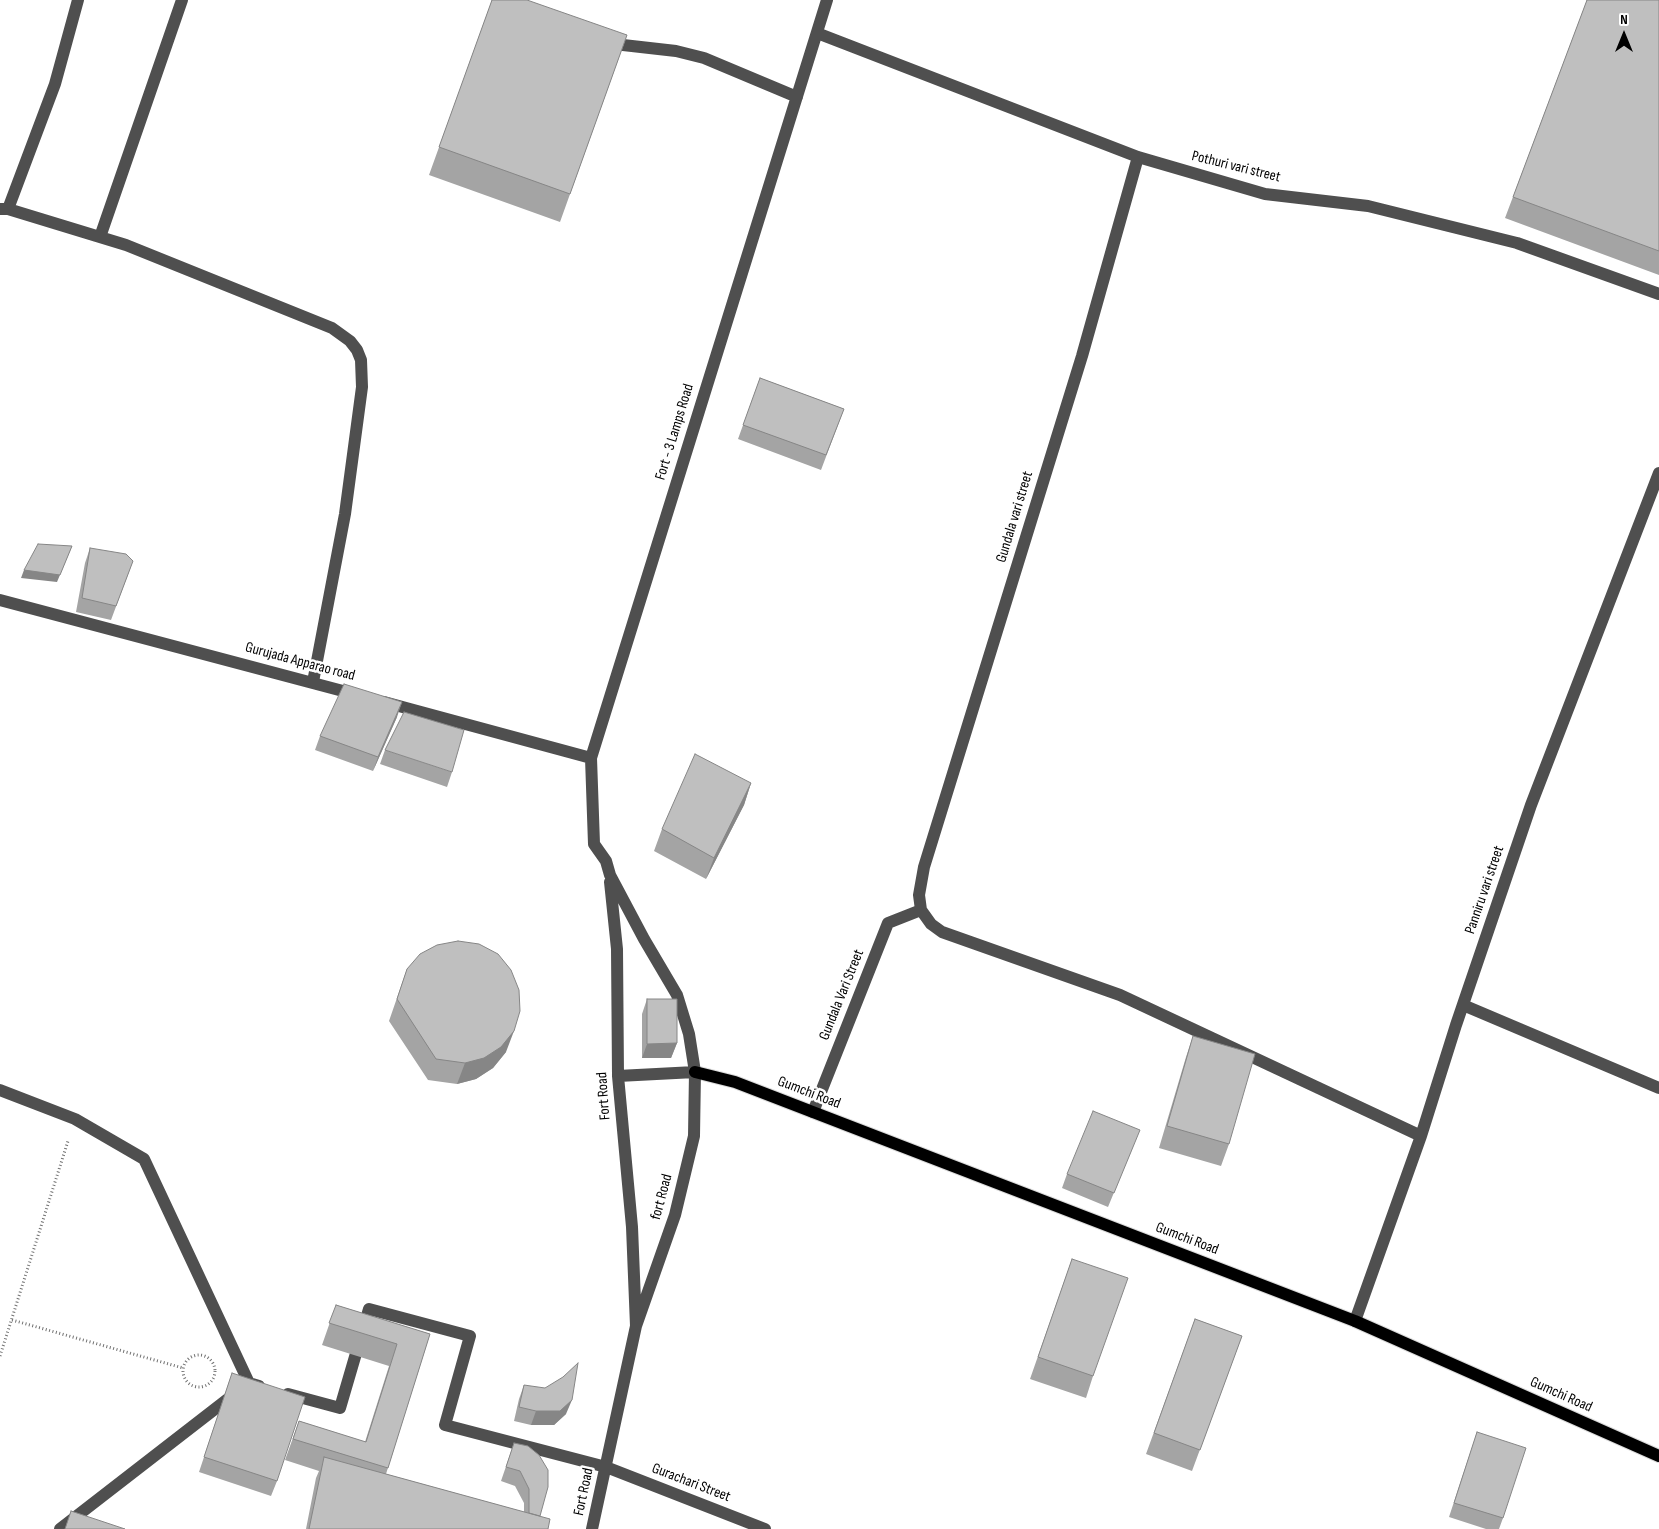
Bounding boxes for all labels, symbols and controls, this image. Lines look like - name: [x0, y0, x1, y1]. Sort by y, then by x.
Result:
- north arrow: [1599, 10, 1649, 60]
- text: N: [1620, 11, 1628, 28]
- street label: Pothuri vari street: [1190, 147, 1282, 187]
- street label: Fort - 3 Lamps Road: [652, 382, 698, 482]
- street label: Gundala vari street: [993, 469, 1037, 565]
- street label: Gurujada Apparao road: [243, 639, 357, 685]
- street label: Panniru vari street: [1462, 844, 1508, 936]
- street label: Gundala Vari Street: [816, 947, 868, 1043]
- street label: Fort Road: [593, 1071, 615, 1121]
- street label: Gumchi Road: [775, 1073, 843, 1113]
- street label: fort Road: [647, 1172, 677, 1222]
- street label: Gumchi Road: [1153, 1219, 1221, 1259]
- street label: Gumchi Road: [1527, 1373, 1595, 1417]
- street label: Gurachari Street: [649, 1460, 733, 1506]
- street label: Fort Road: [570, 1467, 598, 1517]

